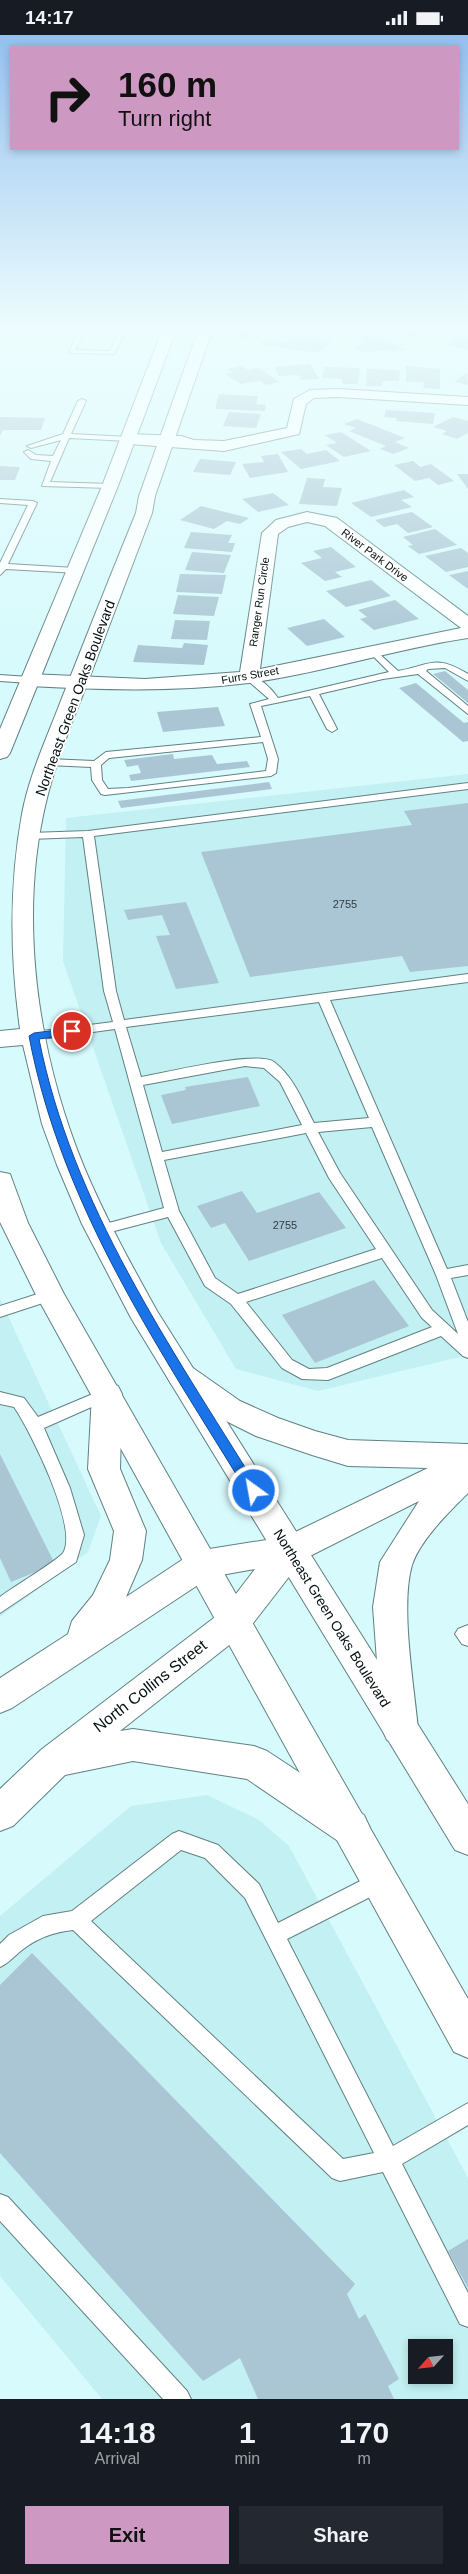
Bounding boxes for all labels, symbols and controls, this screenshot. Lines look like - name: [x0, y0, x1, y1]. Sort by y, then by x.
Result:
- text: 14:17: [25, 7, 74, 28]
- icon: right: [35, 65, 100, 130]
- text: 160 m: [118, 65, 217, 104]
- text: Turn right: [118, 106, 211, 131]
- street label: River Park Drive: [339, 526, 411, 584]
- street label: Ranger Run Circle: [247, 556, 271, 648]
- street label: Northeast Green Oaks Boulevard: [32, 598, 118, 798]
- street label: Furrs Street: [220, 664, 280, 686]
- house number: 2755: [333, 898, 357, 910]
- pin: [51, 1010, 93, 1052]
- icon: arrive: [58, 1017, 86, 1045]
- house number: 2755: [273, 1219, 297, 1231]
- position arrow: [227, 1464, 279, 1516]
- street label: Northeast Green Oaks Boulevard: [270, 1526, 394, 1710]
- street label: North Collins Street: [90, 1636, 210, 1735]
- north arrow: [408, 2339, 452, 2384]
- map controls: [408, 2339, 453, 2384]
- text: 14:18: [79, 2416, 156, 2449]
- text: 1: [239, 2416, 256, 2449]
- text: 170: [339, 2416, 389, 2449]
- text: Arrival: [95, 2450, 140, 2467]
- text: min: [234, 2450, 260, 2467]
- text: m: [357, 2450, 371, 2467]
- button: Exit: [25, 2506, 229, 2564]
- button: Share: [239, 2506, 443, 2564]

